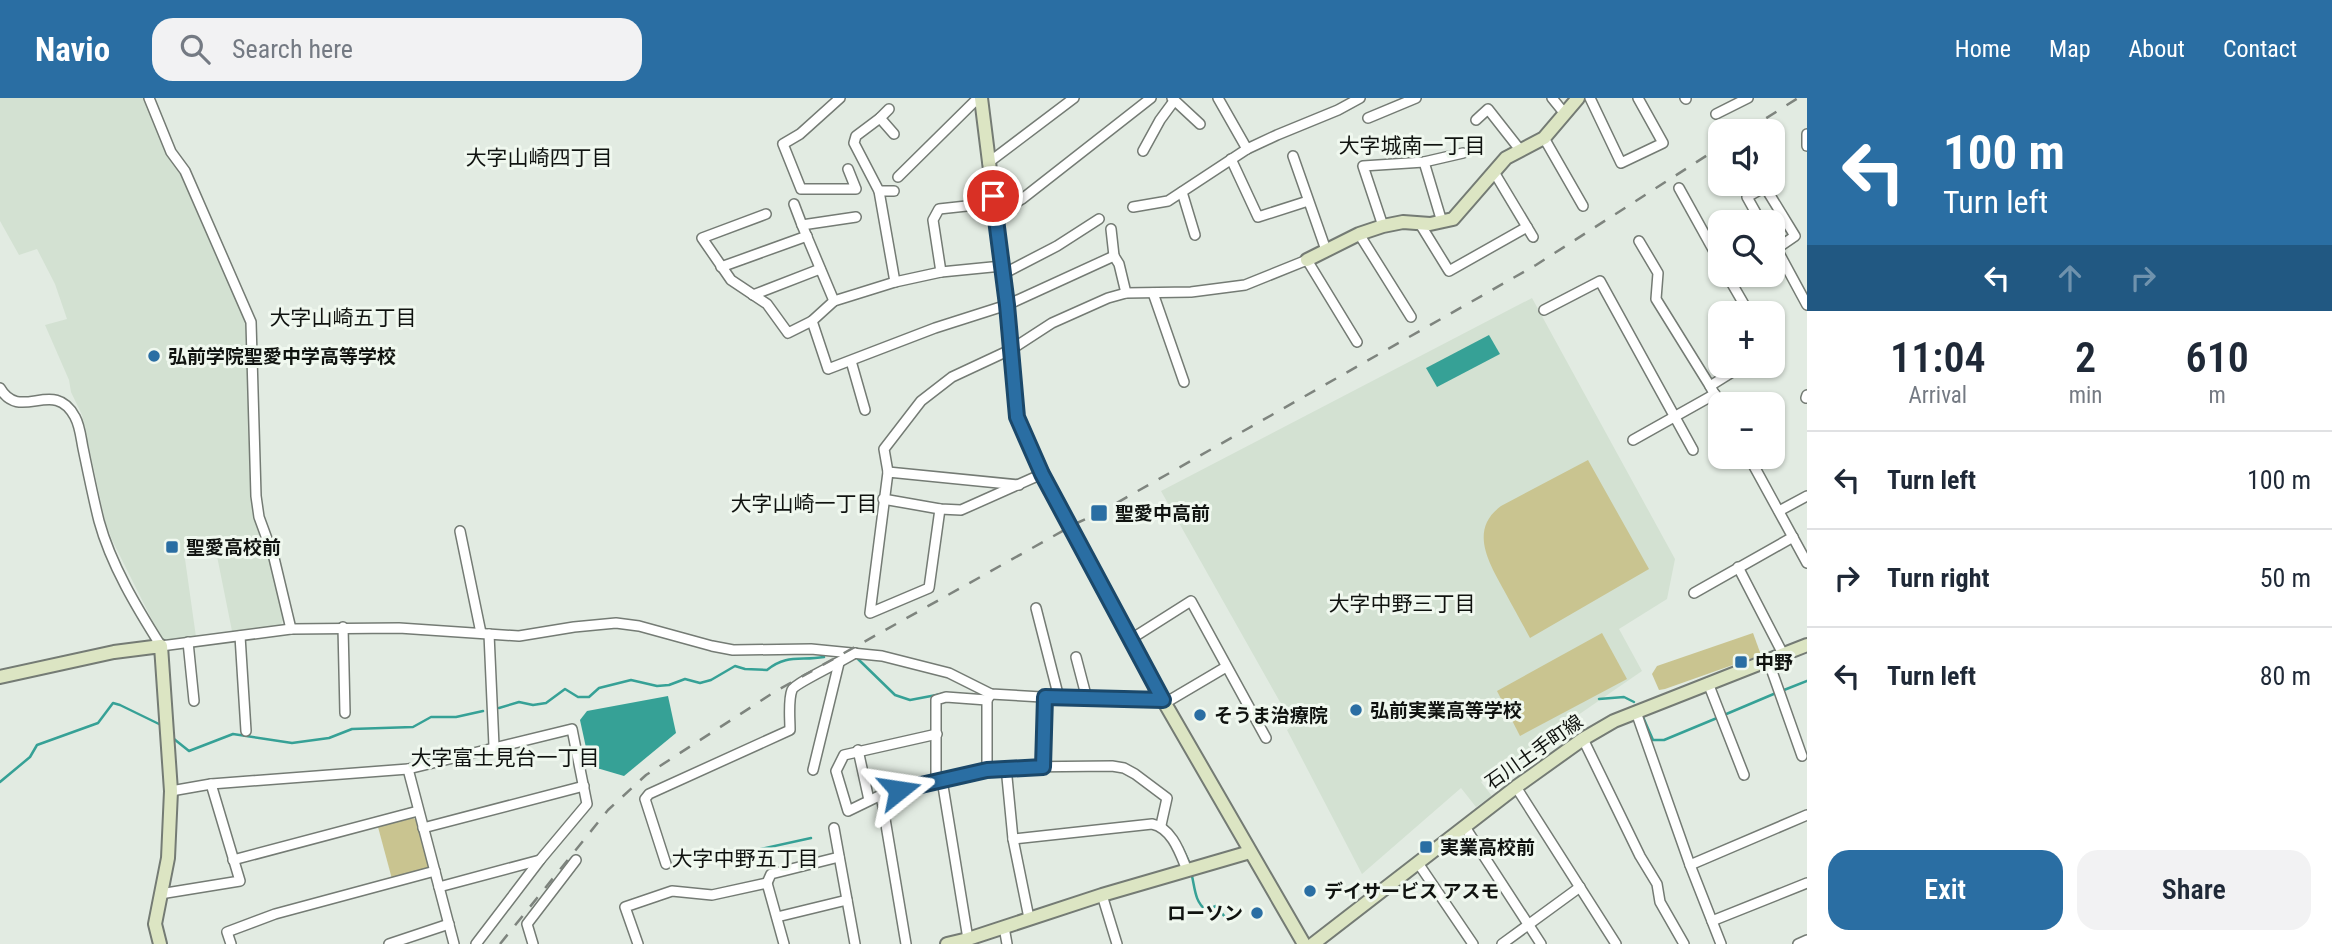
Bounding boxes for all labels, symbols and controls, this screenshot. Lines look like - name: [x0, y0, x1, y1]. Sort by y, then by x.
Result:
- search box: [152, 18, 642, 81]
- text: Navio: [35, 30, 110, 69]
- icon: search: [176, 30, 214, 68]
- text: Search here: [232, 34, 353, 64]
- text: Home: [1955, 35, 2011, 63]
- text: Map: [2049, 35, 2091, 63]
- text: About: [2129, 35, 2185, 63]
- text: Contact: [2223, 35, 2297, 63]
- map controls: [1708, 119, 1785, 469]
- button: sound: [1708, 119, 1785, 196]
- text: 100 m: [1943, 124, 2065, 181]
- icon: left: [1828, 126, 1919, 217]
- district label: 大字城南一丁目: [1339, 134, 1486, 158]
- district label: 大字山崎四丁目: [466, 146, 613, 170]
- pin: [963, 166, 1023, 226]
- icon: arrive: [974, 177, 1012, 215]
- text: Turn left: [1943, 183, 2048, 221]
- button: search: [1708, 210, 1785, 287]
- icon: left: [1978, 259, 2016, 297]
- icon: ahead: [2051, 259, 2089, 297]
- icon: right: [2124, 259, 2162, 297]
- button: +: [1708, 301, 1785, 378]
- district label: 大字山崎五丁目: [270, 306, 417, 330]
- text: 11:04: [1890, 333, 1986, 382]
- text: 2: [2075, 333, 2096, 382]
- text: 610: [2186, 333, 2249, 382]
- place label: 弘前学院聖愛中学高等学校: [168, 345, 396, 368]
- marker: 弘前学院聖愛中学高等学校: [146, 348, 162, 364]
- text: Arrival: [1909, 382, 1967, 409]
- text: min: [2069, 382, 2102, 409]
- text: m: [2209, 382, 2226, 409]
- button: −: [1708, 392, 1785, 469]
- icon: left: [1828, 461, 1866, 499]
- text: Turn left: [1887, 465, 1976, 495]
- text: 100 m: [2247, 465, 2311, 495]
- district label: 大字山崎一丁目: [731, 492, 878, 516]
- place label: 聖愛中高前: [1115, 502, 1210, 525]
- marker: 聖愛中高前: [1089, 503, 1109, 523]
- place label: 聖愛高校前: [186, 536, 281, 559]
- marker: 聖愛高校前: [164, 539, 180, 555]
- icon: right: [1828, 559, 1866, 597]
- text: Turn right: [1887, 563, 1989, 593]
- text: 50 m: [2260, 563, 2311, 593]
- district label: 大字中野三丁目: [1329, 592, 1476, 616]
- place label: 中野: [1755, 651, 1793, 674]
- marker: 中野: [1733, 654, 1749, 670]
- icon: left: [1828, 657, 1866, 695]
- text: Turn left: [1887, 661, 1976, 691]
- text: 80 m: [2260, 661, 2311, 691]
- place label: 弘前実業高等学校: [1370, 699, 1522, 722]
- marker: 弘前実業高等学校: [1348, 702, 1364, 718]
- place label: そうま治療院: [1214, 704, 1328, 727]
- marker: そうま治療院: [1192, 707, 1208, 723]
- street label: 石川土手町線: [1481, 710, 1587, 794]
- district label: 大字富士見台一丁目: [411, 746, 600, 770]
- position arrow: [862, 753, 936, 827]
- place label: 実業高校前: [1440, 836, 1535, 859]
- marker: 実業高校前: [1418, 839, 1434, 855]
- district label: 大字中野五丁目: [672, 847, 819, 871]
- button: Exit: [1828, 850, 2063, 930]
- button: Share: [2077, 850, 2311, 930]
- place label: デイサービス アスモ: [1324, 880, 1499, 903]
- marker: デイサービス アスモ: [1302, 883, 1318, 899]
- place label: ローソン: [1167, 902, 1243, 925]
- marker: ローソン: [1249, 905, 1265, 921]

